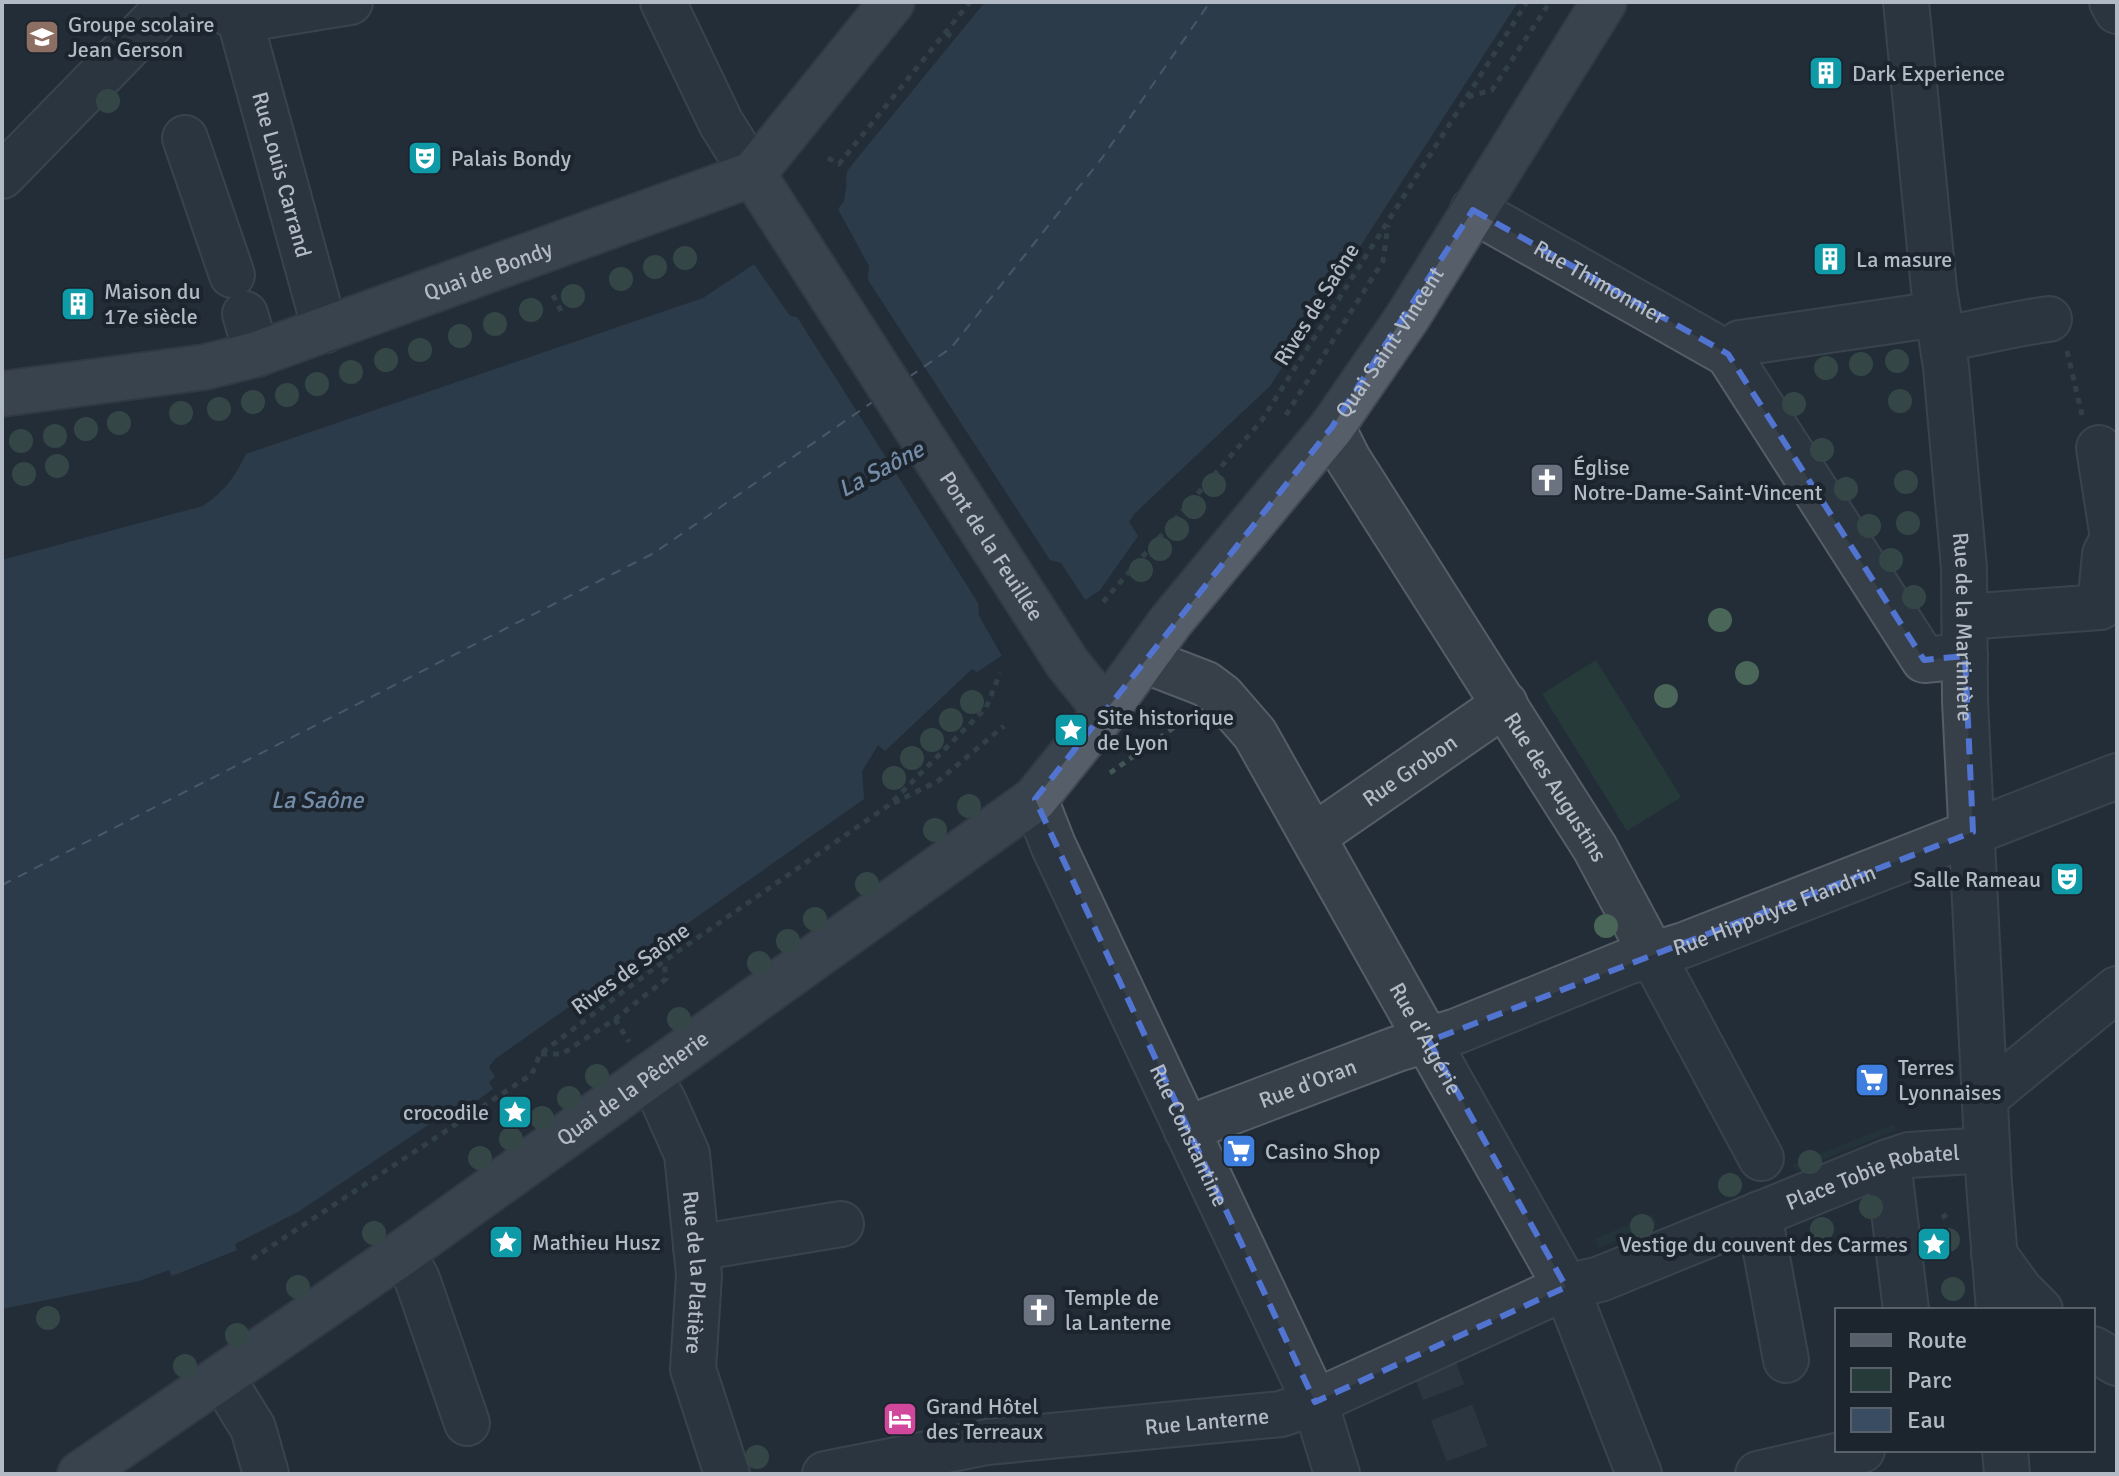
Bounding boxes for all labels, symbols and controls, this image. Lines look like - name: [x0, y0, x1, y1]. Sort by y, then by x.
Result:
- place label: Groupe scolaire Jean Gerson: [68, 11, 214, 63]
- school or university icon: Groupe scolaire Jean Gerson: [23, 18, 61, 56]
- building icon: Dark Experience: [1807, 54, 1845, 92]
- place label: Dark Experience: [1852, 60, 2005, 87]
- street label: Rue Louis Carrand: [246, 89, 317, 260]
- theatre icon: Palais Bondy: [406, 139, 444, 177]
- place label: Palais Bondy: [451, 145, 572, 172]
- street label: Rue Thimonnier: [1529, 234, 1671, 330]
- street label: Quai de Bondy: [420, 235, 557, 306]
- street label: Rives de Saône: [1268, 238, 1365, 371]
- building icon: La masure: [1811, 240, 1849, 278]
- place label: La masure: [1856, 246, 1952, 273]
- street label: Quai Saint-Vincent: [1329, 262, 1450, 423]
- place label: Maison du 17e siècle: [104, 278, 201, 330]
- building icon: Maison du 17e siècle: [59, 285, 97, 323]
- water label: La Saône: [833, 434, 930, 504]
- place label: Église Notre-Dame-Saint-Vincent: [1573, 454, 1823, 506]
- church icon: Église Notre-Dame-Saint-Vincent: [1528, 461, 1566, 499]
- street label: Pont de la Feuillée: [934, 466, 1050, 626]
- street label: Rue de la Martinière: [1947, 531, 1979, 722]
- place label: Site historique de Lyon: [1097, 704, 1234, 756]
- street label: Rue des Augustins: [1498, 707, 1613, 866]
- place icon: Site historique de Lyon: [1052, 711, 1090, 749]
- street label: Rue Grobon: [1357, 728, 1462, 813]
- water label: La Saône: [271, 785, 364, 815]
- street label: Rue Hippolyte Flandrin: [1670, 859, 1880, 962]
- theatre icon: Salle Rameau: [2048, 860, 2086, 898]
- place label: Salle Rameau: [1913, 866, 2041, 893]
- street label: Rives de Saône: [566, 917, 695, 1020]
- street label: Rue d'Algérie: [1383, 978, 1468, 1099]
- street label: Quai de la Pêcherie: [552, 1025, 714, 1152]
- street label: Rue d'Oran: [1255, 1053, 1360, 1114]
- place label: Terres Lyonnaises: [1898, 1054, 2001, 1106]
- street label: Rue Constantine: [1144, 1060, 1234, 1211]
- supermarket icon: Terres Lyonnaises: [1853, 1061, 1891, 1099]
- place icon: crocodile: [496, 1093, 534, 1131]
- place label: crocodile: [403, 1099, 489, 1126]
- supermarket icon: Casino Shop: [1220, 1132, 1258, 1170]
- place label: Casino Shop: [1265, 1138, 1381, 1165]
- street label: Place Tobie Robatel: [1782, 1139, 1960, 1216]
- street label: Rue de la Platière: [677, 1189, 712, 1355]
- place icon: Mathieu Husz: [487, 1223, 525, 1261]
- place icon: Vestige du couvent des Carmes: [1915, 1225, 1953, 1263]
- place label: Mathieu Husz: [532, 1229, 661, 1256]
- place label: Vestige du couvent des Carmes: [1619, 1231, 1908, 1258]
- place label: Temple de la Lanterne: [1065, 1284, 1172, 1336]
- church icon: Temple de la Lanterne: [1020, 1291, 1058, 1329]
- legend: [1835, 1308, 2095, 1452]
- text: Route: [1907, 1325, 1967, 1355]
- text: Parc: [1907, 1365, 1952, 1395]
- place label: Grand Hôtel des Terreaux: [926, 1393, 1043, 1445]
- hotel icon: Grand Hôtel des Terreaux: [881, 1400, 919, 1438]
- street label: Rue Lanterne: [1144, 1402, 1270, 1441]
- text: Eau: [1907, 1405, 1946, 1435]

